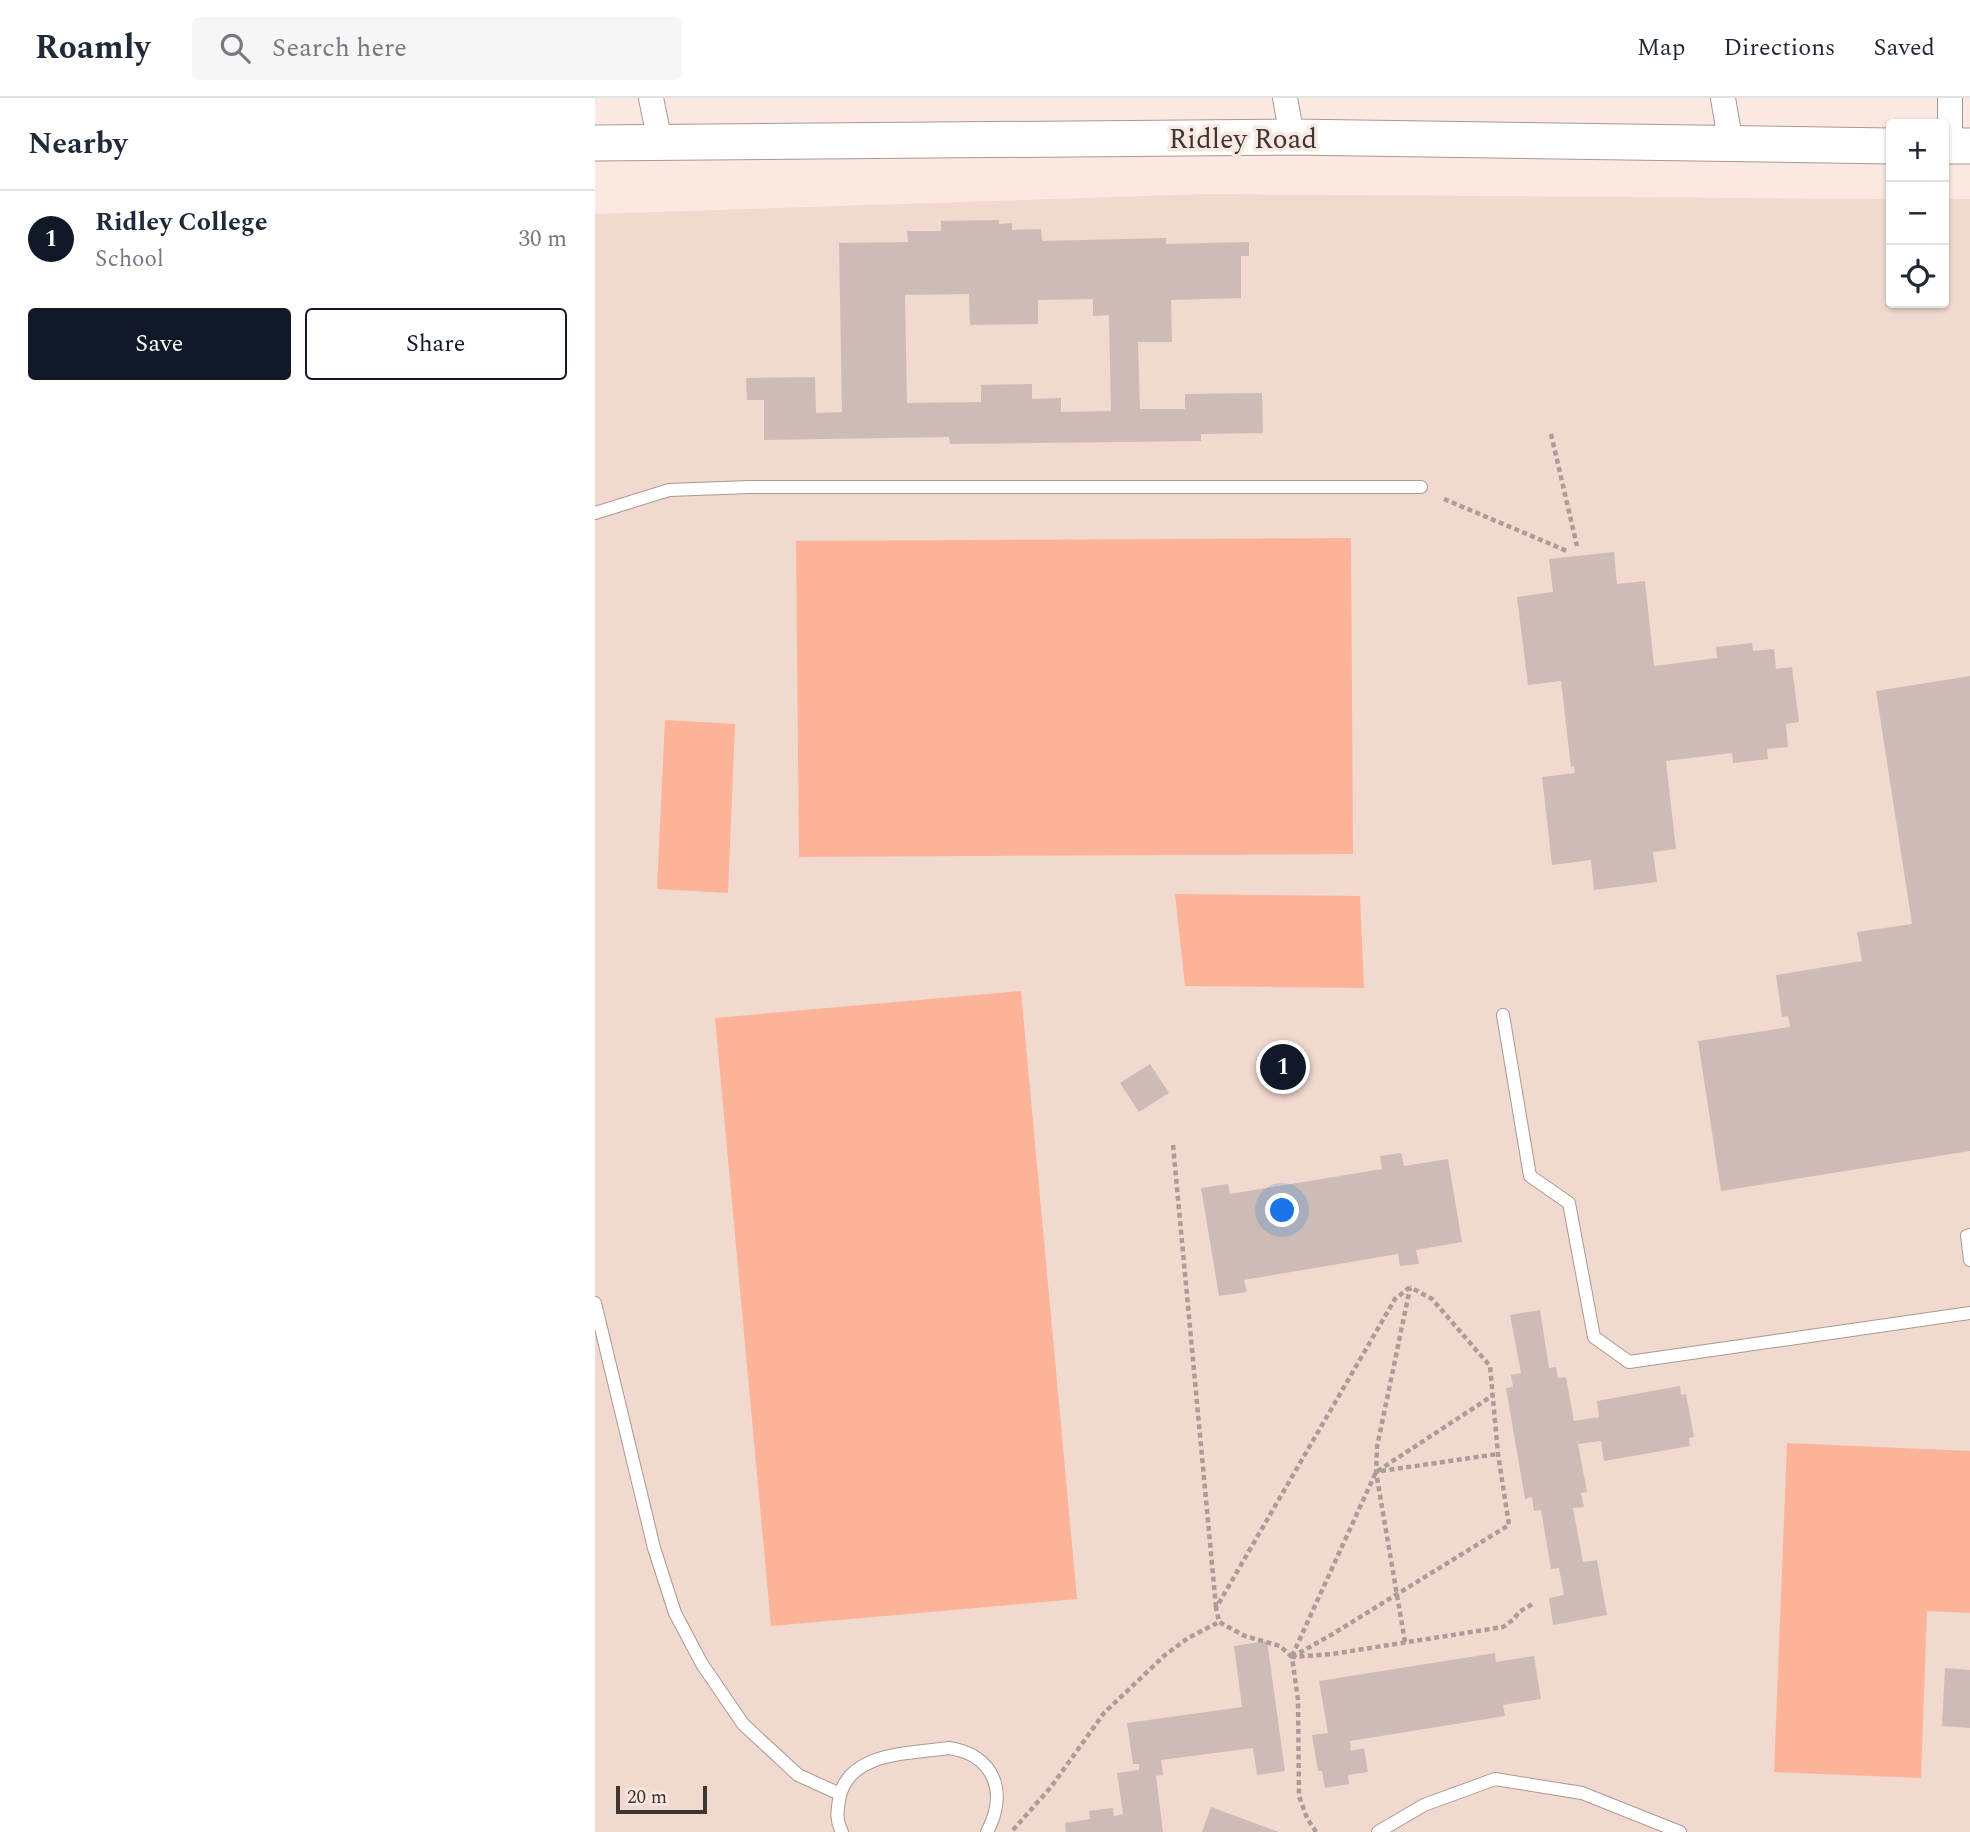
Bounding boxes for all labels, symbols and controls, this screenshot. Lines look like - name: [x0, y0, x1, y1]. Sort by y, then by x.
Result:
- search box: [192, 17, 682, 80]
- text: Roamly: [35, 23, 150, 73]
- text: Search here: [272, 28, 407, 68]
- icon: search: [216, 29, 254, 67]
- text: Map: [1637, 30, 1685, 66]
- text: Directions: [1723, 30, 1835, 66]
- text: Saved: [1873, 30, 1935, 66]
- street label: Ridley Road: [1169, 118, 1317, 161]
- map controls: [1886, 119, 1949, 308]
- button: +: [1886, 119, 1949, 182]
- text: Nearby: [28, 121, 127, 167]
- button: −: [1886, 182, 1949, 245]
- text: Ridley College: [95, 202, 268, 242]
- text: 1: [45, 222, 57, 257]
- text: 30 m: [518, 222, 567, 257]
- text: School: [95, 242, 164, 277]
- button: locate: [1886, 245, 1949, 308]
- button: Save: [28, 308, 291, 380]
- button: Share: [305, 308, 567, 380]
- pin: 1: [1260, 1041, 1306, 1093]
- your location: [1265, 1193, 1299, 1227]
- scale bar: [616, 1783, 707, 1815]
- text: 20 m: [627, 1783, 667, 1812]

